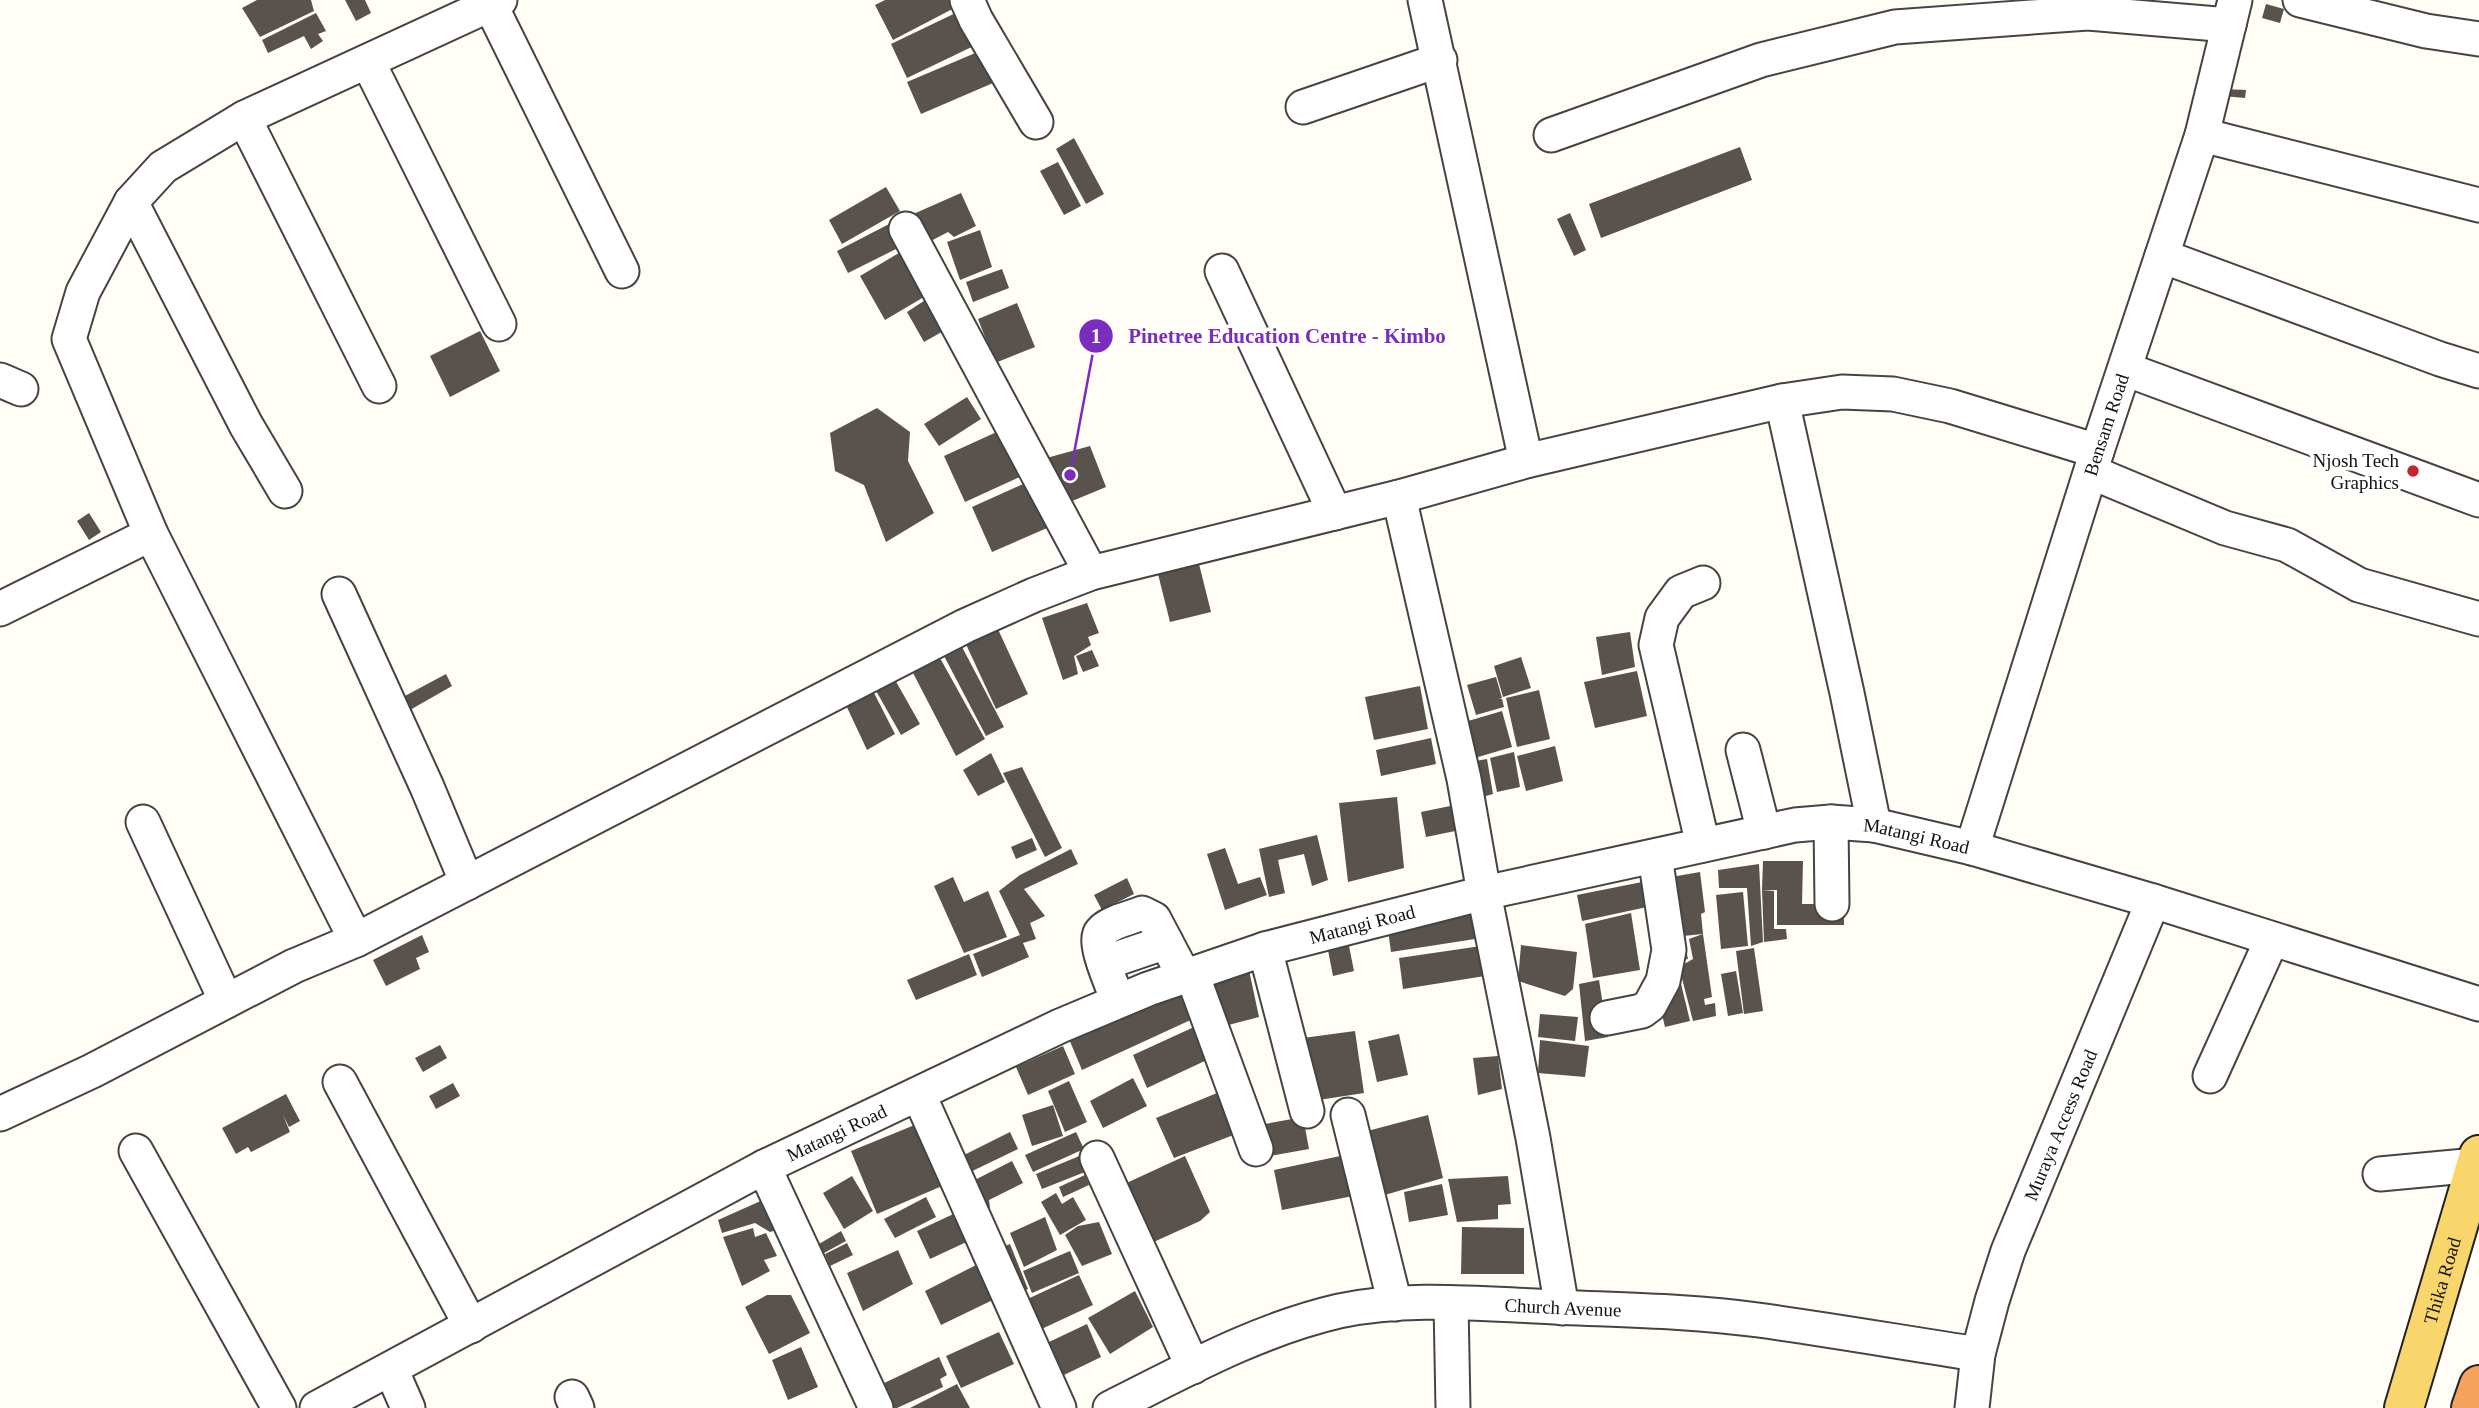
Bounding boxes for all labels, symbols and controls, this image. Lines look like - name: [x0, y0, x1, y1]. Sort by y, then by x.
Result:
- callout: Pinetree Education Centre - Kimbo: [1079, 315, 1459, 357]
- text: 1: [1091, 324, 1101, 348]
- text: Pinetree Education Centre - Kimbo: [1128, 324, 1446, 348]
- street label: Bensam Road: [2079, 370, 2133, 478]
- place label: Njosh Tech Graphics: [2313, 450, 2399, 493]
- marker: Njosh Tech Graphics: [2405, 463, 2421, 479]
- street label: Matangi Road: [1863, 814, 1972, 858]
- street label: Matangi Road: [1307, 900, 1418, 948]
- street label: Muraya Access Road: [2020, 1046, 2101, 1204]
- street label: Matangi Road: [783, 1100, 890, 1165]
- street label: Thika Road: [2419, 1234, 2465, 1326]
- street label: Church Avenue: [1504, 1294, 1622, 1320]

